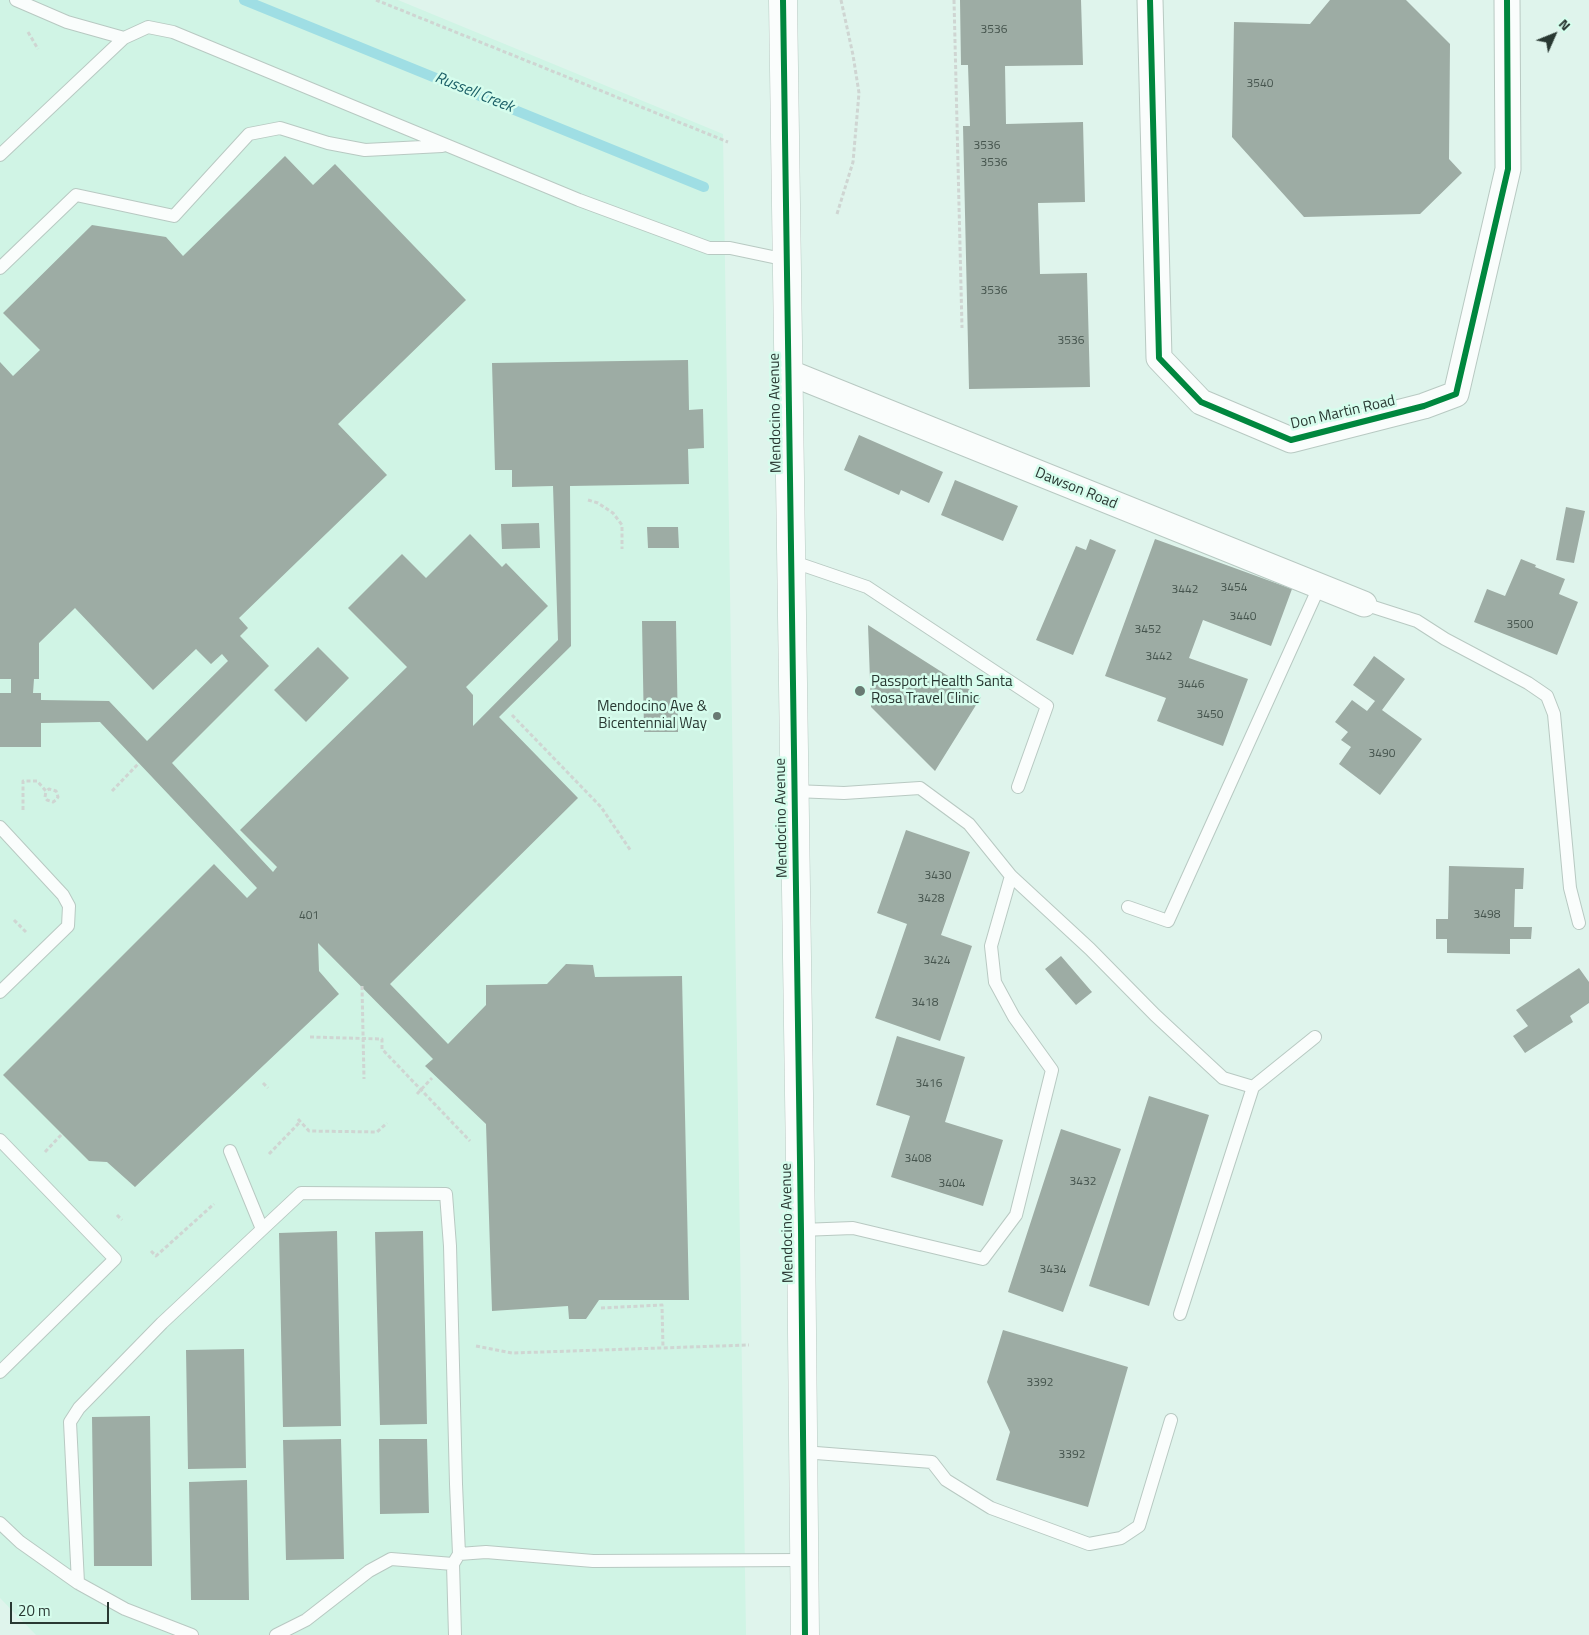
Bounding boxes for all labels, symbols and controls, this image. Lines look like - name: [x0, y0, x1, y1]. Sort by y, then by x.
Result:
- north arrow: [1529, 10, 1579, 60]
- text: N: [1554, 13, 1576, 35]
- house number: 3536: [981, 23, 1007, 37]
- water label: Russell Creek: [432, 68, 516, 118]
- house number: 3540: [1247, 77, 1273, 91]
- house number: 3536: [974, 139, 1000, 153]
- house number: 3536: [981, 156, 1007, 170]
- house number: 3536: [981, 284, 1007, 298]
- house number: 3536: [1058, 334, 1084, 348]
- street label: Mendocino Avenue: [766, 353, 786, 473]
- street label: Don Martin Road: [1289, 392, 1397, 434]
- street label: Dawson Road: [1032, 464, 1120, 514]
- house number: 3454: [1221, 581, 1247, 595]
- house number: 3442: [1172, 583, 1198, 597]
- house number: 3440: [1230, 610, 1256, 624]
- house number: 3500: [1507, 618, 1533, 632]
- house number: 3452: [1135, 623, 1161, 637]
- house number: 3442: [1146, 650, 1172, 664]
- place label: Passport Health Santa Rosa Travel Clinic: [871, 673, 1013, 708]
- house number: 3446: [1178, 678, 1204, 692]
- marker: Passport Health Santa Rosa Travel Clinic: [853, 684, 867, 698]
- place label: Mendocino Ave & Bicentennial Way: [597, 698, 707, 733]
- house number: 3450: [1197, 708, 1223, 722]
- marker: Mendocino Ave & Bicentennial Way: [711, 710, 723, 722]
- house number: 3490: [1369, 747, 1395, 761]
- street label: Mendocino Avenue: [772, 758, 792, 878]
- house number: 3430: [925, 869, 951, 883]
- house number: 3428: [918, 892, 944, 906]
- house number: 3498: [1474, 908, 1500, 922]
- house number: 401: [299, 909, 319, 923]
- house number: 3424: [924, 954, 950, 968]
- house number: 3418: [912, 996, 938, 1010]
- house number: 3416: [916, 1077, 942, 1091]
- house number: 3408: [905, 1152, 931, 1166]
- street label: Mendocino Avenue: [778, 1163, 798, 1283]
- house number: 3432: [1070, 1175, 1096, 1189]
- house number: 3404: [939, 1177, 965, 1191]
- house number: 3434: [1040, 1263, 1066, 1277]
- house number: 3392: [1027, 1376, 1053, 1390]
- house number: 3392: [1059, 1448, 1085, 1462]
- scale bar: [12, 1592, 111, 1624]
- text: 20 m: [18, 1599, 51, 1622]

